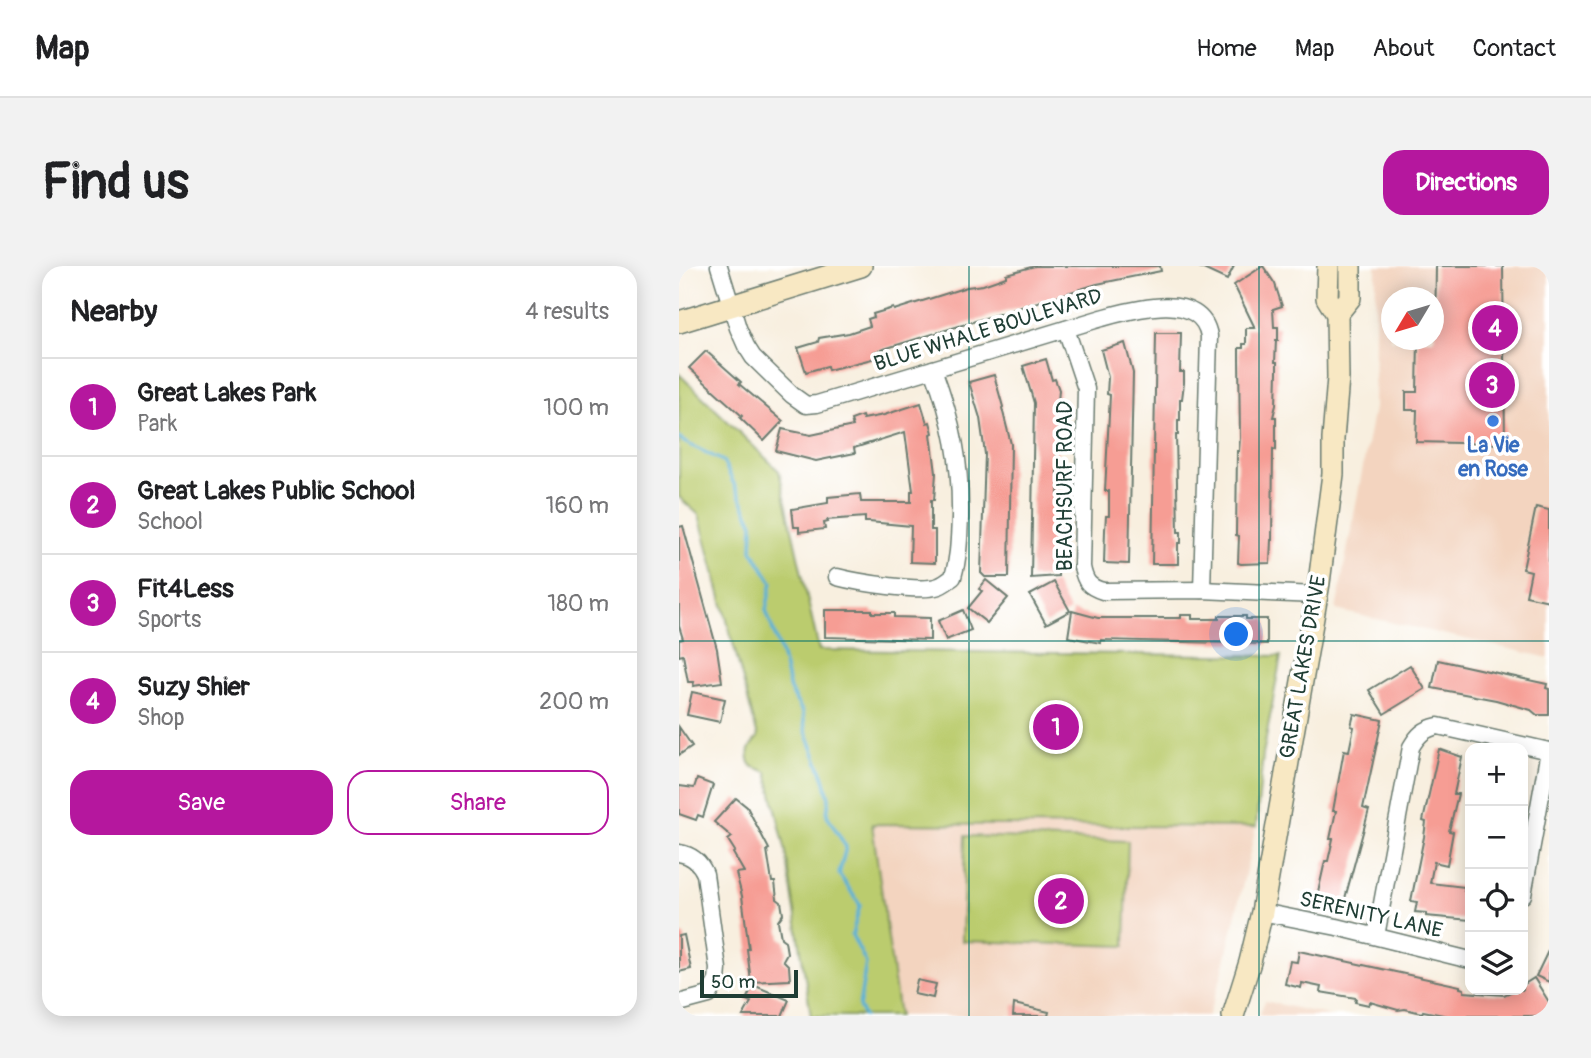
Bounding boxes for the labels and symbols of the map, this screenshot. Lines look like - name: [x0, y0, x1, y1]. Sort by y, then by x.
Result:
- street label: BLUE WHALE BOULEVARD: [871, 282, 1105, 378]
- north arrow: [1381, 287, 1444, 350]
- pin: 4: [1472, 302, 1518, 354]
- pin: 3: [1469, 359, 1515, 411]
- street label: BEACHSURF ROAD: [1052, 401, 1079, 571]
- marker: La Vie en Rose: [1485, 413, 1501, 429]
- place label: La Vie en Rose: [1457, 432, 1528, 483]
- street label: GREAT LAKES DRIVE: [1274, 573, 1332, 761]
- your location: [1219, 617, 1253, 651]
- pin: 1: [1033, 701, 1079, 753]
- pin: 2: [1038, 875, 1084, 927]
- street label: SERENITY LANE: [1297, 885, 1445, 945]
- scale bar: [700, 967, 798, 999]

